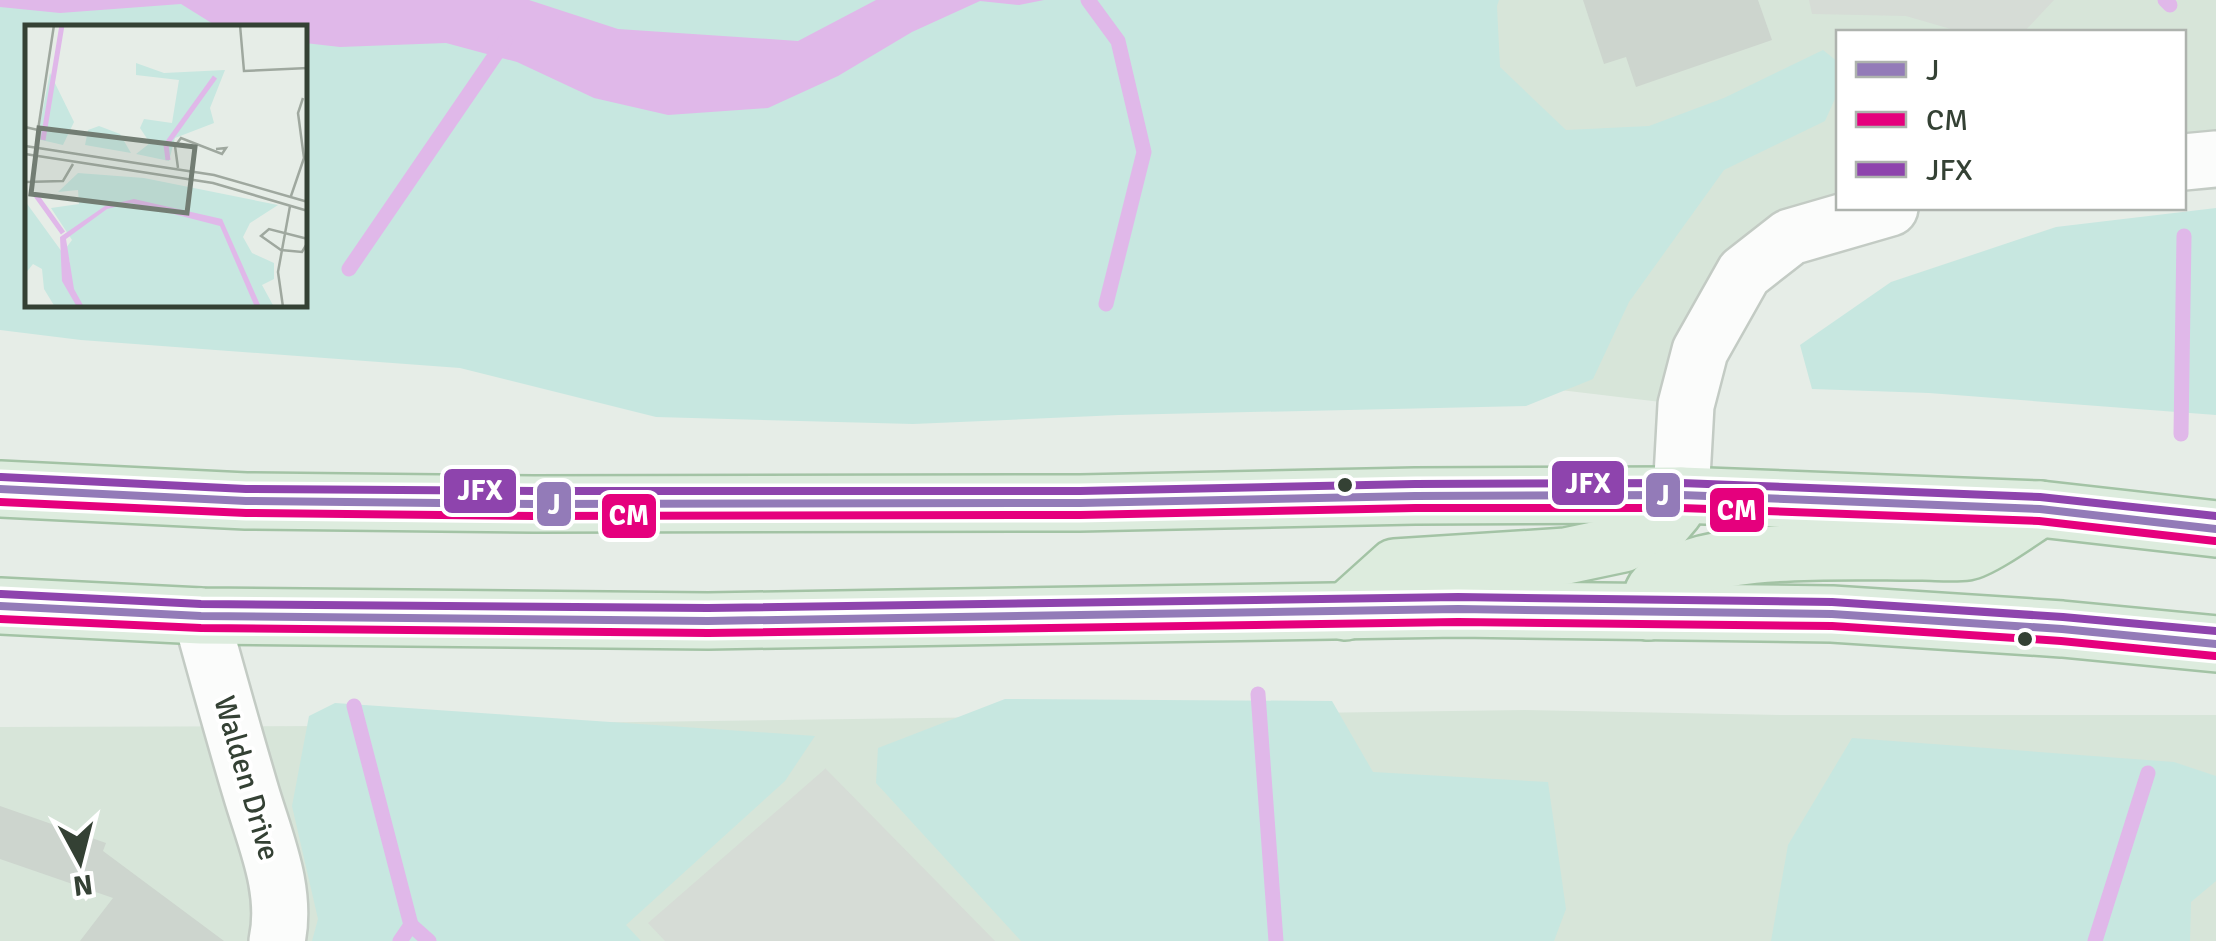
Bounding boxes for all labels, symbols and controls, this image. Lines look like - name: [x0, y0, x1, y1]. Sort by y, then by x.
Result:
- inset map: [25, 25, 308, 308]
- legend: [1836, 30, 2186, 210]
- text: J: [1926, 52, 1939, 89]
- text: CM: [1926, 102, 1968, 139]
- text: JFX: [1926, 152, 1973, 189]
- line badge: JFX: [1550, 459, 1626, 507]
- line badge: JFX: [442, 467, 518, 515]
- text: JFX: [1565, 467, 1611, 501]
- line badge: J: [1644, 471, 1682, 519]
- text: JFX: [457, 474, 503, 508]
- unlabelled marker: [1335, 475, 1355, 495]
- text: J: [1656, 479, 1670, 513]
- line badge: J: [535, 480, 573, 528]
- line badge: CM: [1708, 486, 1766, 534]
- text: J: [547, 488, 561, 522]
- line badge: CM: [600, 492, 658, 540]
- text: CM: [1717, 494, 1757, 528]
- text: CM: [609, 499, 649, 533]
- unlabelled marker: [2015, 629, 2035, 649]
- street label: Walden Drive: [205, 692, 288, 865]
- north arrow: [30, 811, 130, 911]
- text: N: [71, 867, 95, 903]

